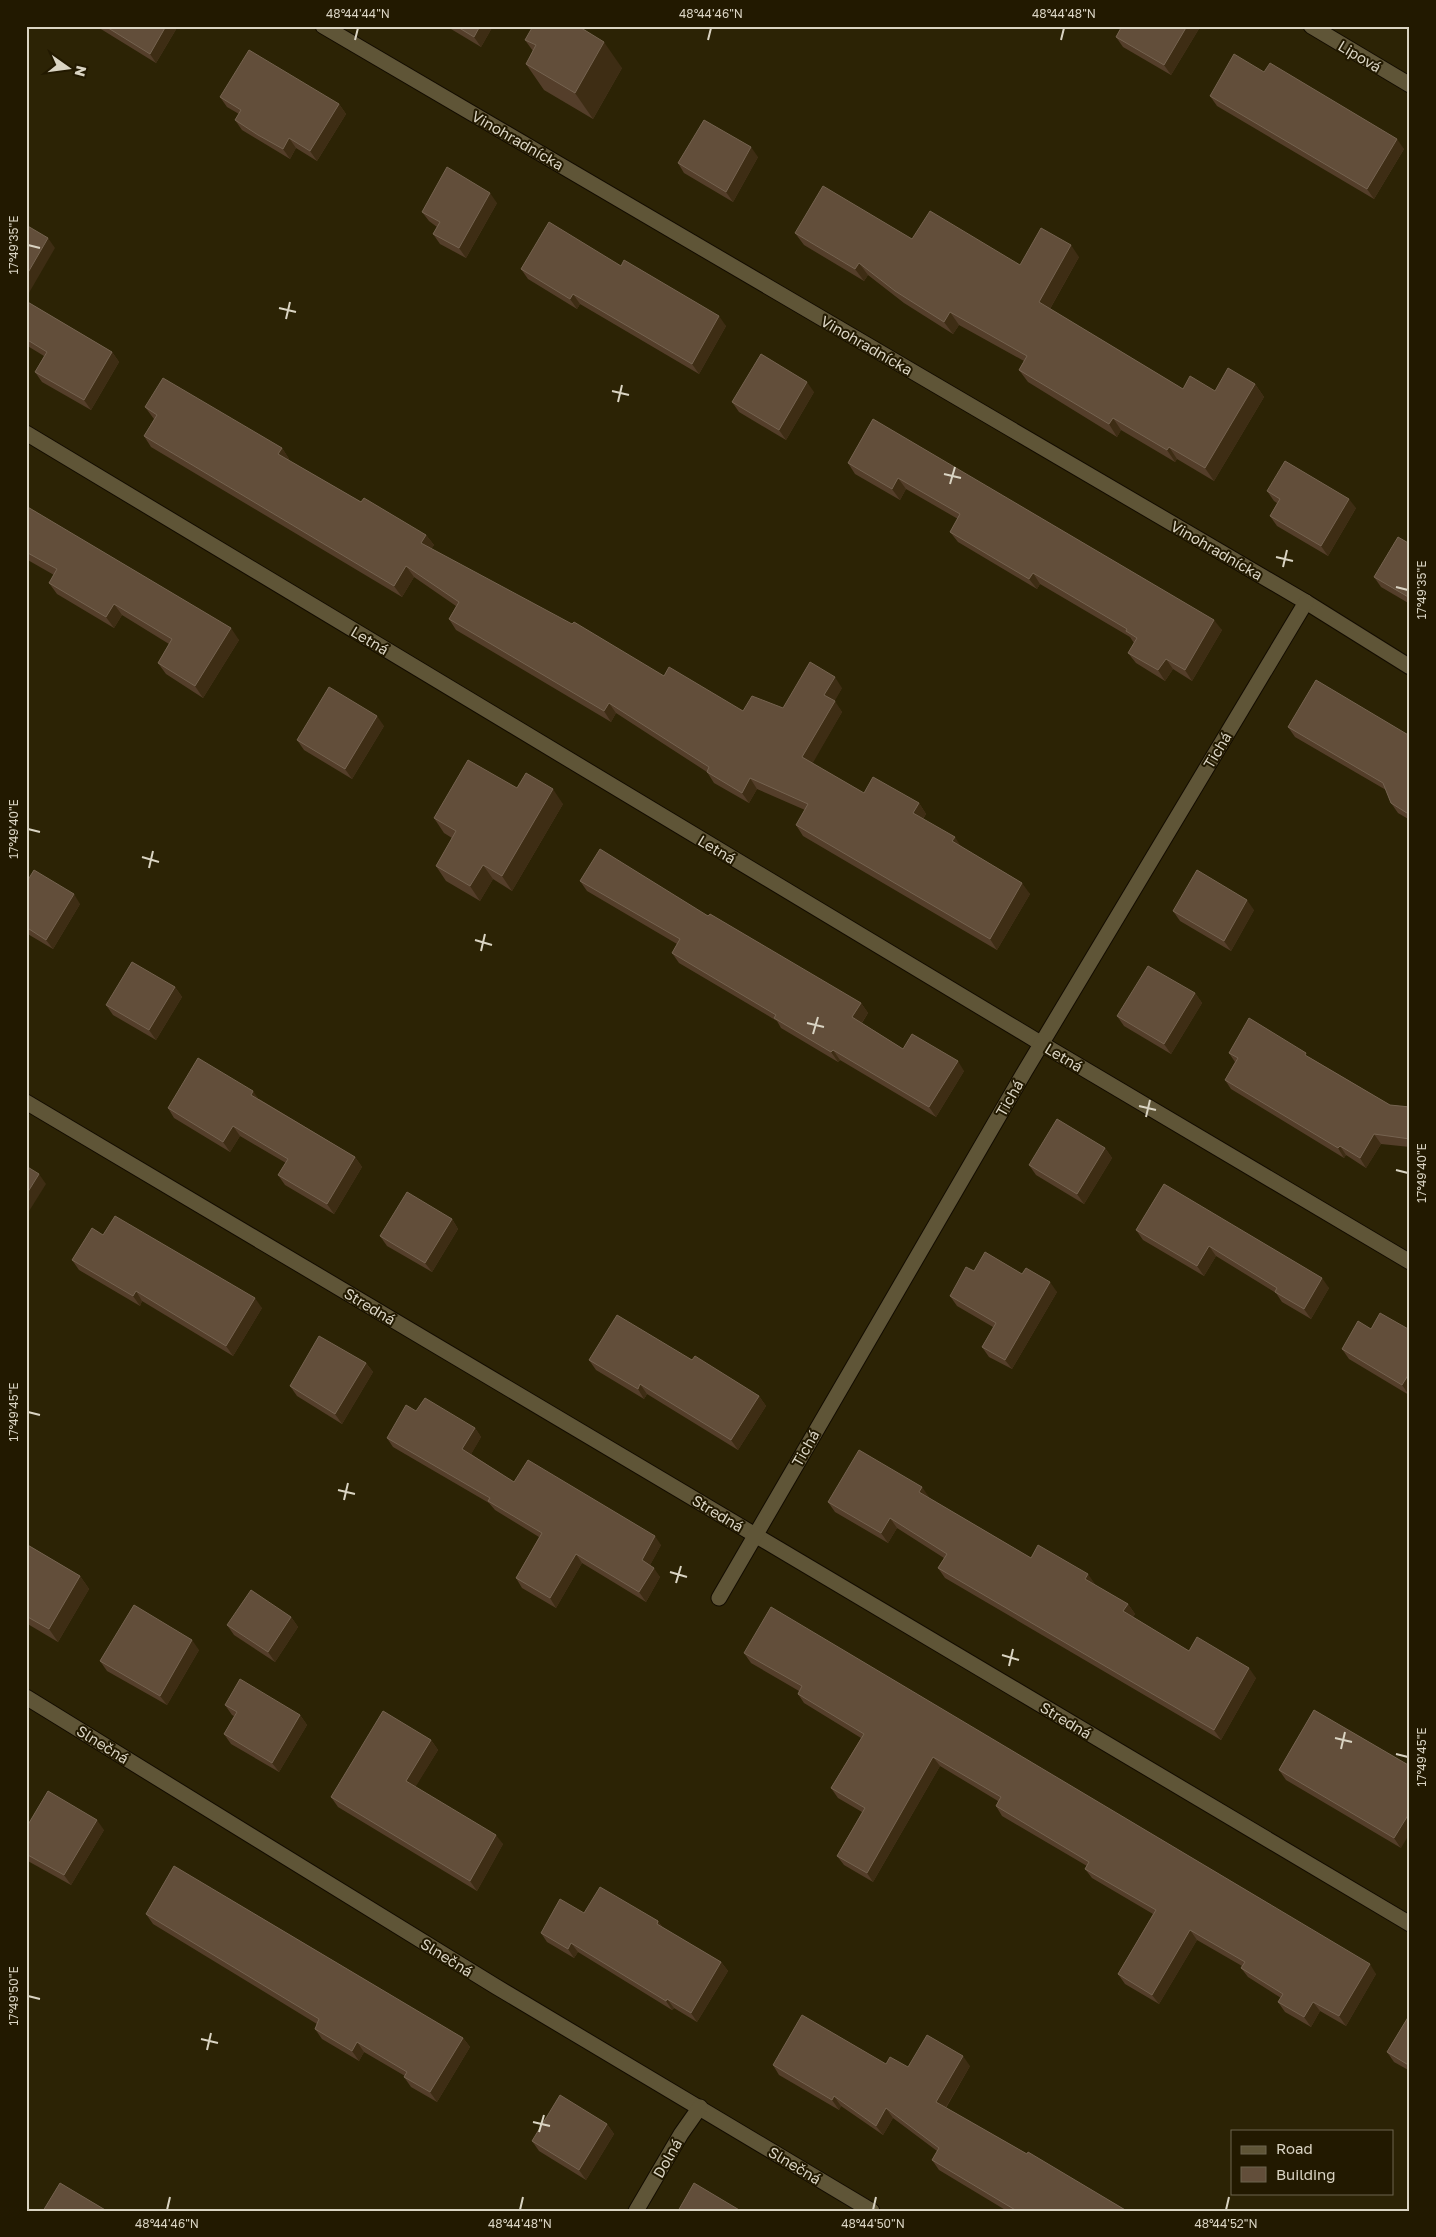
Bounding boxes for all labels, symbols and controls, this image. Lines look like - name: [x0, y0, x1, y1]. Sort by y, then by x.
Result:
- text: 48°44'44"N: [326, 6, 390, 21]
- text: 48°44'46"N: [679, 6, 743, 21]
- text: 48°44'48"N: [1032, 6, 1096, 21]
- street label: Lipová: [1335, 36, 1385, 76]
- north arrow: [42, 42, 92, 92]
- text: N: [72, 64, 91, 78]
- street label: Vinohradnícka: [469, 106, 567, 174]
- text: 17°49'35"E: [6, 216, 21, 274]
- street label: Vinohradnícka: [818, 311, 916, 379]
- street label: Vinohradnícka: [1168, 516, 1266, 584]
- text: 17°49'35"E: [1414, 561, 1429, 619]
- street label: Letná: [348, 622, 392, 658]
- street label: Tichá: [1199, 729, 1235, 771]
- text: 17°49'40"E: [6, 799, 21, 859]
- street label: Letná: [695, 831, 739, 867]
- street label: Letná: [1042, 1039, 1086, 1075]
- street label: Tichá: [991, 1077, 1027, 1119]
- text: 17°49'40"E: [1414, 1143, 1429, 1203]
- street label: Stredná: [341, 1284, 399, 1328]
- text: 17°49'45"E: [6, 1382, 21, 1442]
- street label: Tichá: [787, 1427, 823, 1469]
- street label: Stredná: [689, 1491, 747, 1535]
- street label: Stredná: [1037, 1698, 1095, 1742]
- street label: Slnečná: [74, 1721, 132, 1767]
- text: 17°49'45"E: [1414, 1727, 1429, 1787]
- street label: Slnečná: [418, 1934, 476, 1980]
- text: 17°49'50"E: [6, 1966, 21, 2026]
- legend: [1231, 2130, 1394, 2194]
- street label: Dolná: [649, 2135, 685, 2181]
- text: Road: [1276, 2139, 1313, 2157]
- street label: Slnečná: [765, 2142, 825, 2188]
- text: Building: [1276, 2165, 1336, 2183]
- text: 48°44'46"N: [135, 2216, 199, 2231]
- text: 48°44'48"N: [488, 2216, 552, 2231]
- text: 48°44'50"N: [841, 2216, 905, 2231]
- text: 48°44'52"N: [1194, 2216, 1258, 2231]

